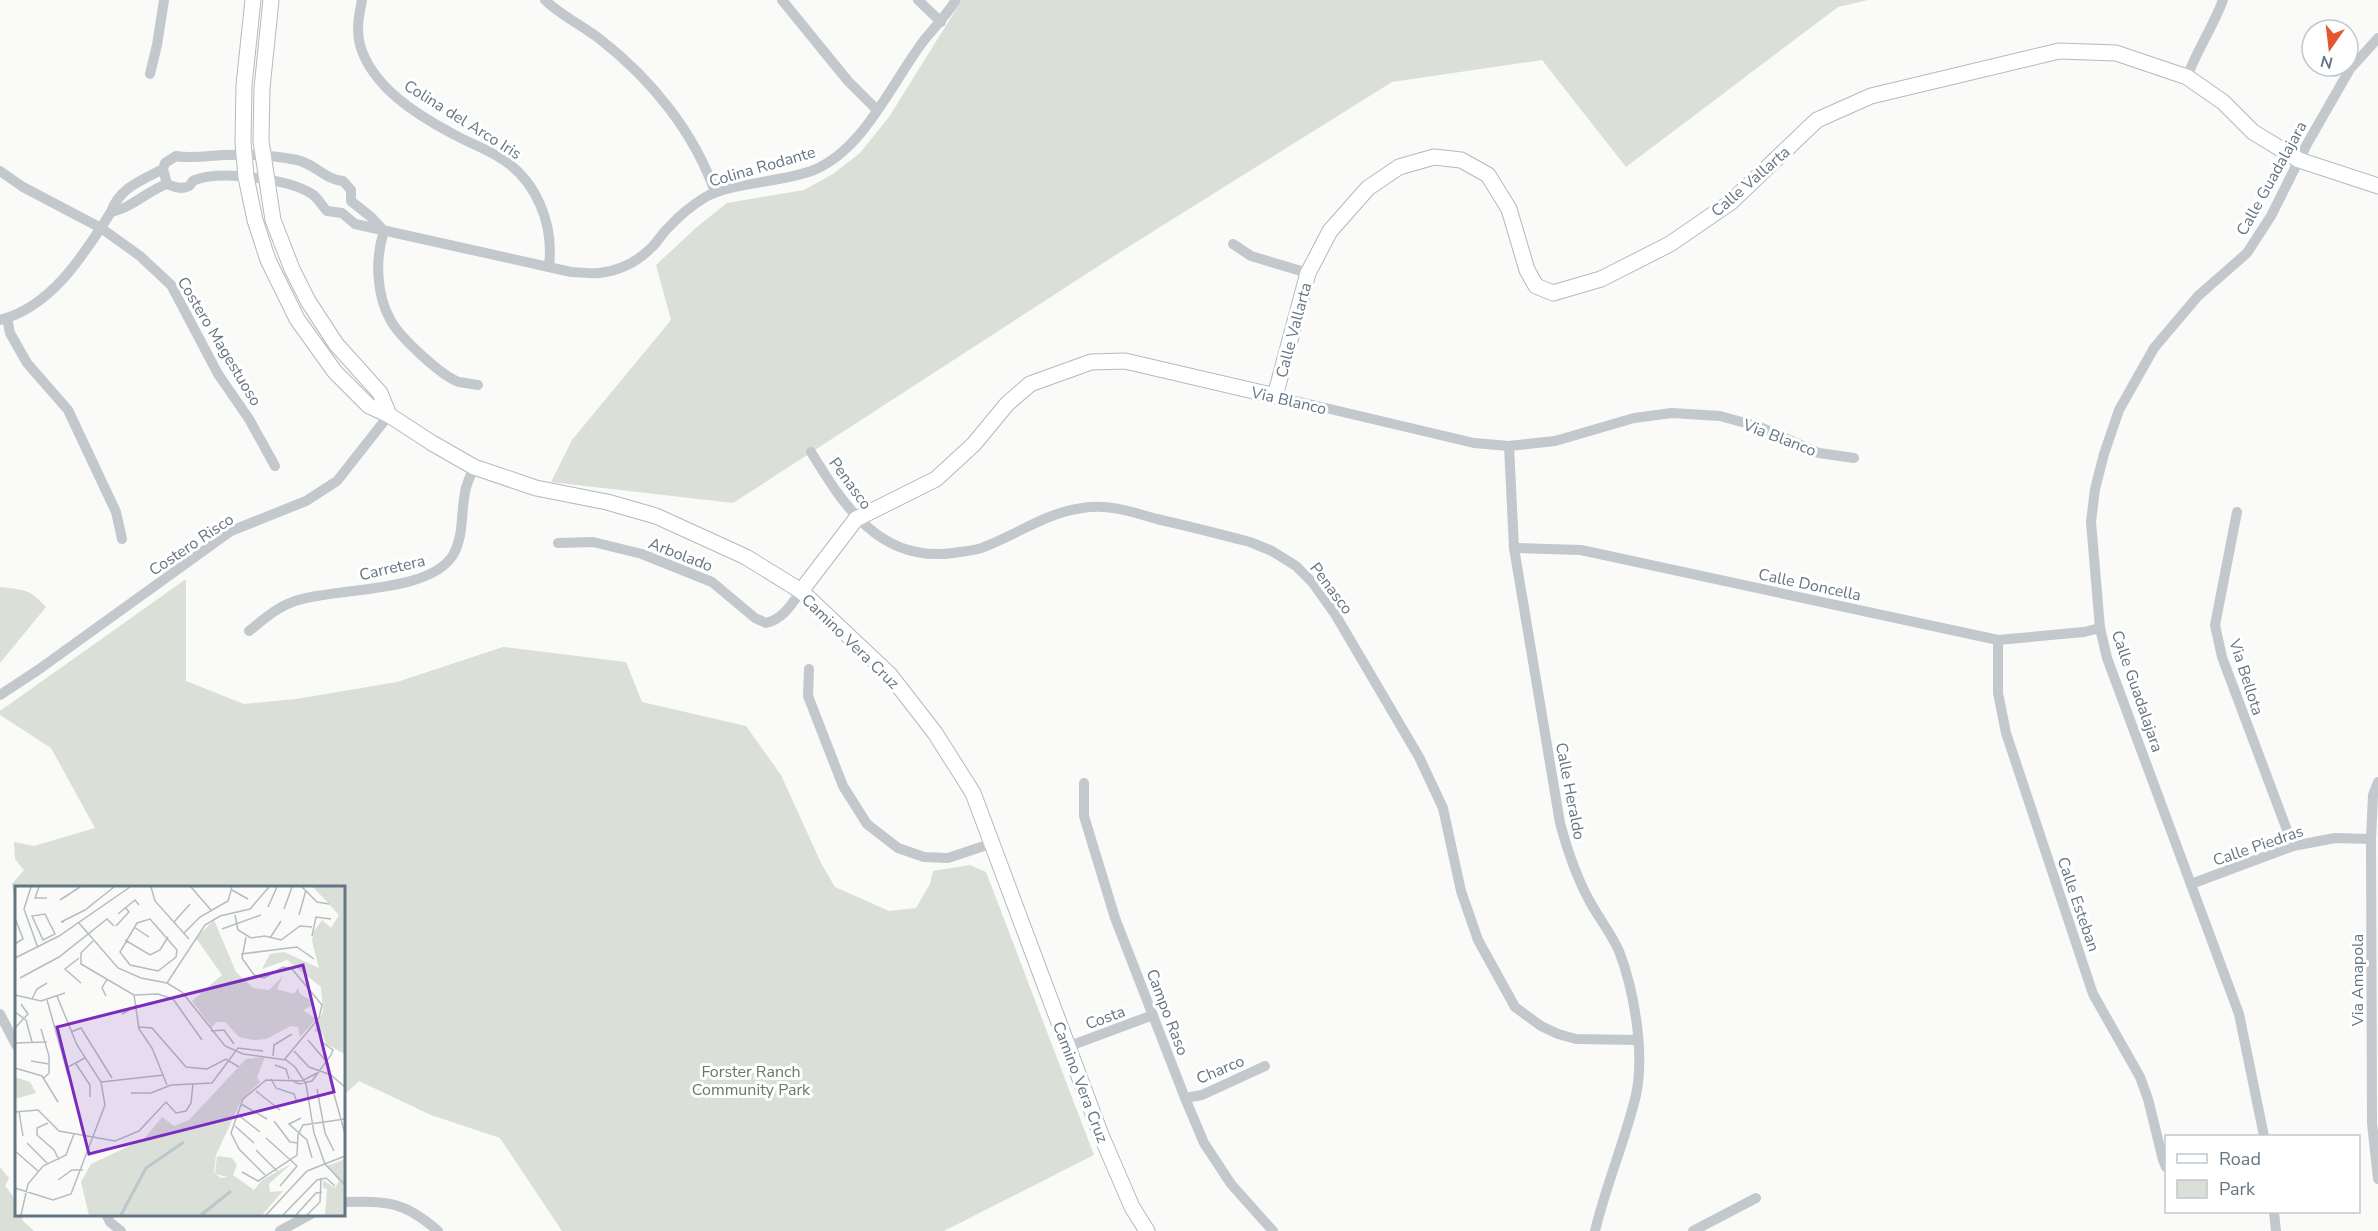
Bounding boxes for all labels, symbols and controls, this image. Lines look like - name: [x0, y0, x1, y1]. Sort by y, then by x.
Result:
- north arrow: [2300, 18, 2360, 78]
- text: N: [2318, 49, 2335, 74]
- street label: Colina del Arco Iris: [400, 75, 525, 165]
- street label: Calle Guadalajara: [2231, 117, 2312, 240]
- street label: Colina Rodante: [707, 141, 818, 193]
- street label: Calle Vallarta: [1707, 141, 1795, 222]
- street label: Costero Magestuoso: [172, 273, 267, 410]
- street label: Calle Vallarta: [1271, 280, 1317, 380]
- street label: Via Blanco: [1248, 381, 1329, 420]
- street label: Via Blanco: [1739, 414, 1819, 462]
- street label: Penasco: [824, 453, 877, 514]
- street label: Costero Risco: [145, 508, 238, 581]
- street label: Arbolado: [645, 533, 716, 577]
- street label: Carretera: [357, 550, 427, 586]
- street label: Penasco: [1304, 558, 1358, 619]
- street label: Calle Doncella: [1756, 563, 1863, 607]
- street label: Camino Vera Cruz: [797, 589, 904, 694]
- street label: Calle Guadalajara: [2106, 627, 2168, 755]
- street label: Via Bellota: [2223, 635, 2269, 718]
- street label: Calle Heraldo: [1550, 741, 1590, 842]
- street label: Calle Piedras: [2210, 820, 2307, 872]
- street label: Calle Esteban: [2052, 854, 2105, 955]
- inset map: [15, 886, 345, 1216]
- street label: Via Amapola: [2347, 934, 2369, 1027]
- street label: Campo Raso: [1141, 966, 1194, 1059]
- street label: Costa: [1082, 1001, 1128, 1035]
- street label: Camino Vera Cruz: [1047, 1019, 1113, 1146]
- street label: Charco: [1193, 1050, 1248, 1090]
- park label: Forster Ranch Community Park: [692, 1061, 811, 1101]
- legend: [2165, 1135, 2360, 1213]
- text: Road: [2219, 1147, 2261, 1171]
- text: Park: [2219, 1177, 2256, 1201]

